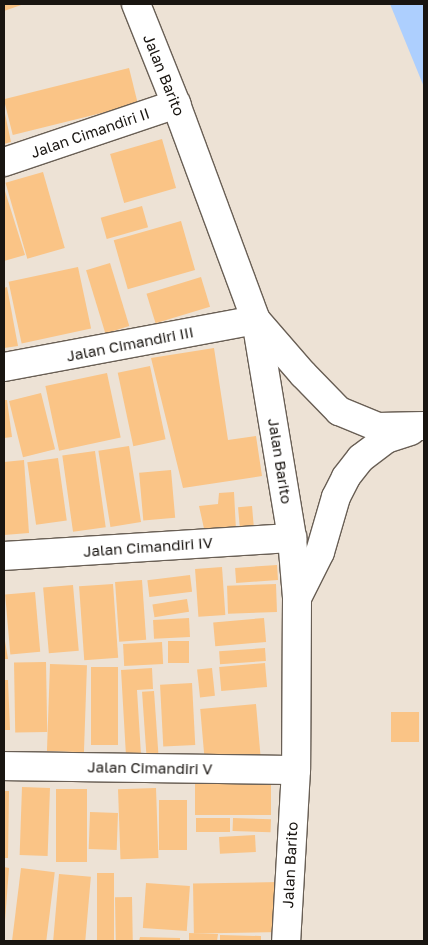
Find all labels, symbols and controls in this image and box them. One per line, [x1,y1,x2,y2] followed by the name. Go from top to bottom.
[139,32,189,118] street label: Jalan Barito
[28,104,152,162] street label: Jalan Cimandiri II
[65,323,195,365] street label: Jalan Cimandiri III
[264,417,296,505] street label: Jalan Barito
[83,533,213,561] street label: Jalan Cimandiri IV
[87,758,213,778] street label: Jalan Cimandiri V
[279,821,301,909] street label: Jalan Barito

